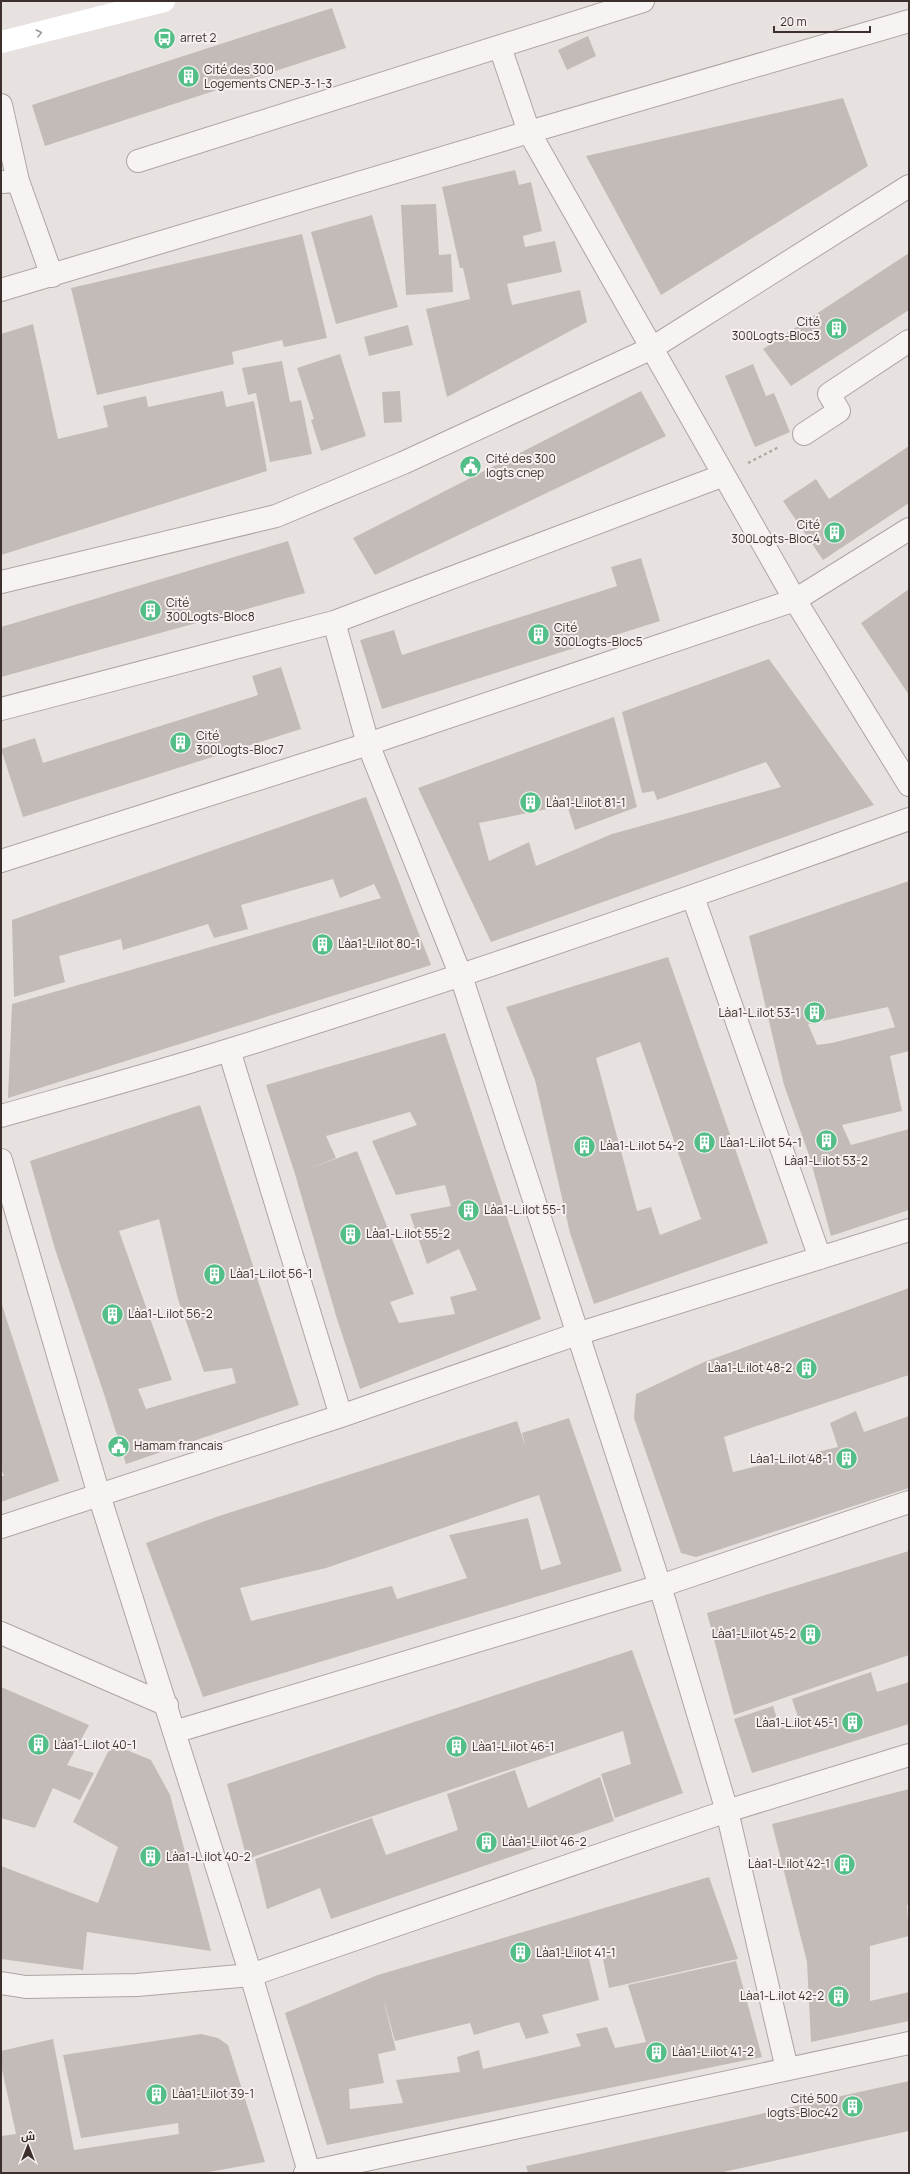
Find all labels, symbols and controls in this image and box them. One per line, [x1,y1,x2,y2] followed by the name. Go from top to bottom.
[774,8,870,34] scale bar
[780,13,807,30] text: 20 m
[152,25,178,51] bus stop icon: arret 2
[36,29,42,37] one-way arrow
[180,29,216,46] place label: arret 2
[204,61,332,92] place label: Cité des 300 Logements CNEP-3-1-3
[176,64,202,90] building icon: Cité des 300 Logements CNEP-3-1-3
[732,313,820,344] place label: Cité 300Logts-Bloc3
[823,316,849,342] building icon: Cité 300Logts-Bloc3
[486,450,556,481] place label: Cité des 300 logts cnep
[458,453,484,479] public building icon: Cité des 300 logts cnep
[731,516,820,547] place label: Cité 300Logts-Bloc4
[822,519,848,545] building icon: Cité 300Logts-Bloc4
[166,594,255,625] place label: Cité 300Logts-Bloc8
[138,597,164,623] building icon: Cité 300Logts-Bloc8
[554,619,643,650] place label: Cité 300Logts-Bloc5
[526,622,552,648] building icon: Cité 300Logts-Bloc5
[196,727,284,758] place label: Cité 300Logts-Bloc7
[167,730,193,756] building icon: Cité 300Logts-Bloc7
[517,790,543,816] building icon: Làa1-L.ilot 81-1
[546,794,626,811] place label: Làa1-L.ilot 81-1
[309,931,335,957] building icon: Làa1-L.ilot 80-1
[338,935,420,952] place label: Làa1-L.ilot 80-1
[802,1000,828,1026] building icon: Làa1-L.ilot 53-1
[718,1004,800,1021] place label: Làa1-L.ilot 53-1
[813,1127,839,1153] building icon: Làa1-L.ilot 53-2
[691,1130,717,1156] building icon: Làa1-L.ilot 54-1
[571,1133,597,1159] building icon: Làa1-L.ilot 54-2
[720,1134,802,1151] place label: Làa1-L.ilot 54-1
[600,1137,684,1154] place label: Làa1-L.ilot 54-2
[784,1152,868,1169] place label: Làa1-L.ilot 53-2
[455,1197,481,1223] building icon: Làa1-L.ilot 55-1
[484,1201,566,1218] place label: Làa1-L.ilot 55-1
[338,1221,364,1247] building icon: Làa1-L.ilot 55-2
[366,1225,450,1242] place label: Làa1-L.ilot 55-2
[201,1261,227,1287] building icon: Làa1-L.ilot 56-1
[230,1265,312,1282] place label: Làa1-L.ilot 56-1
[100,1301,126,1327] building icon: Làa1-L.ilot 56-2
[128,1305,213,1322] place label: Làa1-L.ilot 56-2
[794,1355,820,1381] building icon: Làa1-L.ilot 48-2
[708,1359,792,1376] place label: Làa1-L.ilot 48-2
[105,1433,131,1459] public building icon: Hamam francais
[134,1437,223,1454] place label: Hamam francais
[834,1446,860,1472] building icon: Làa1-L.ilot 48-1
[750,1450,832,1467] place label: Làa1-L.ilot 48-1
[798,1621,824,1647] building icon: Làa1-L.ilot 45-2
[712,1625,796,1642] place label: Làa1-L.ilot 45-2
[840,1710,866,1736] building icon: Làa1-L.ilot 45-1
[756,1714,838,1731] place label: Làa1-L.ilot 45-1
[26,1732,52,1758] building icon: Làa1-L.ilot 40-1
[443,1734,469,1760] building icon: Làa1-L.ilot 46-1
[54,1736,136,1753] place label: Làa1-L.ilot 40-1
[472,1738,555,1755] place label: Làa1-L.ilot 46-1
[474,1829,500,1855] building icon: Làa1-L.ilot 46-2
[502,1833,587,1850] place label: Làa1-L.ilot 46-2
[137,1844,163,1870] building icon: Làa1-L.ilot 40-2
[166,1848,251,1865] place label: Làa1-L.ilot 40-2
[832,1851,858,1877] building icon: Làa1-L.ilot 42-1
[748,1855,830,1872] place label: Làa1-L.ilot 42-1
[507,1940,533,1966] building icon: Làa1-L.ilot 41-1
[536,1944,616,1961] place label: Làa1-L.ilot 41-1
[826,1983,852,2009] building icon: Làa1-L.ilot 42-2
[740,1987,824,2004] place label: Làa1-L.ilot 42-2
[644,2039,670,2065] building icon: Làa1-L.ilot 41-2
[672,2043,754,2060] place label: Làa1-L.ilot 41-2
[144,2081,170,2107] building icon: Làa1-L.ilot 39-1
[172,2085,254,2102] place label: Làa1-L.ilot 39-1
[767,2090,838,2121] place label: Cité 500 logts-Bloc42
[840,2093,866,2119] building icon: Cité 500 logts-Bloc42
[8,2126,48,2166] north arrow
[21,2128,35,2143] text: ش

